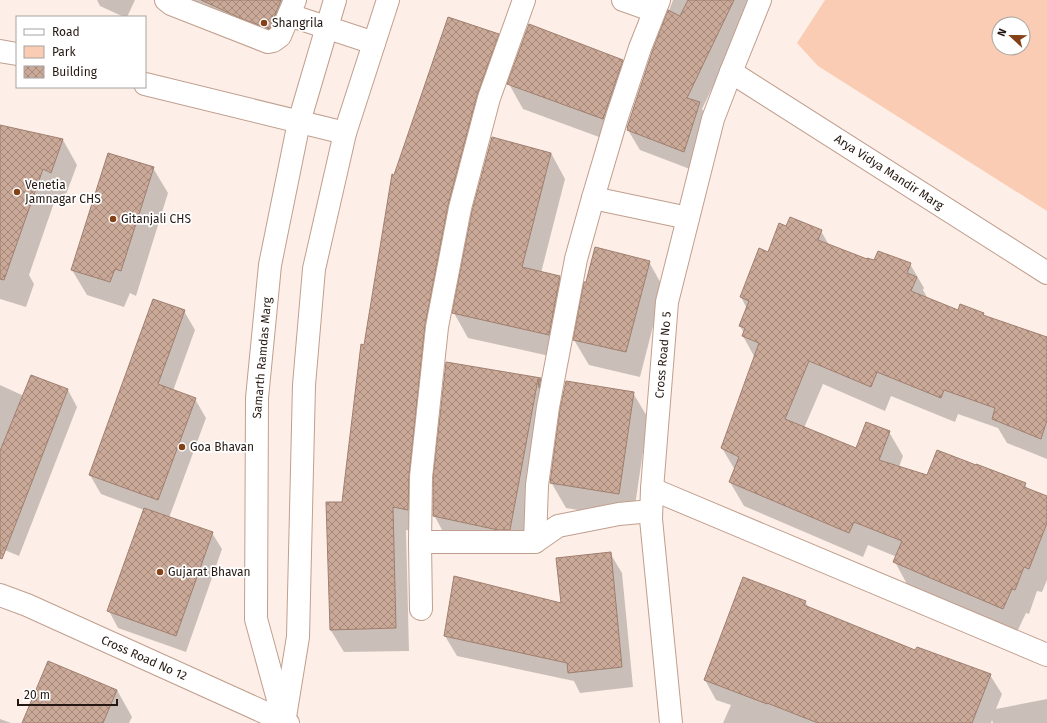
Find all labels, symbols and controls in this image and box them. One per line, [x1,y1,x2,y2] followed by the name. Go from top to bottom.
[16,16,146,88] legend
[272,16,323,30] place label: Shangrila
[991,16,1031,56] north arrow
[259,18,269,28] marker: Shangrila
[52,25,80,39] text: Road
[995,27,1010,38] text: N
[52,45,76,59] text: Park
[52,65,98,79] text: Building
[832,131,947,213] street label: Arya Vidya Mandir Marg
[25,178,101,206] place label: Venetia Jamnagar CHS
[12,187,22,197] marker: Venetia Jamnagar CHS
[121,212,191,226] place label: Gitanjali CHS
[108,214,118,224] marker: Gitanjali CHS
[250,296,274,419] street label: Samarth Ramdas Marg
[652,311,674,399] street label: Cross Road No 5
[190,440,254,454] place label: Goa Bhavan
[177,442,187,452] marker: Goa Bhavan
[168,565,251,579] place label: Gujarat Bhavan
[155,567,165,577] marker: Gujarat Bhavan
[99,633,189,683] street label: Cross Road No 12
[18,681,117,707] scale bar
[24,688,50,702] text: 20 m

